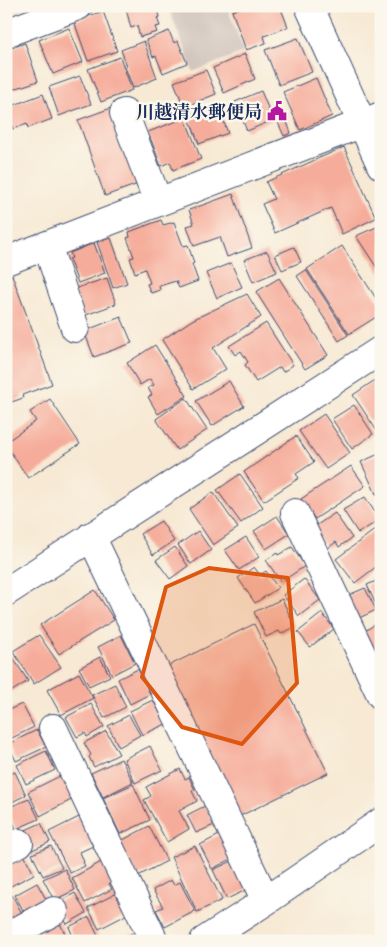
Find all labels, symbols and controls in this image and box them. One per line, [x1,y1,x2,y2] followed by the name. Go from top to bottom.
[136,98,262,125] place label: 川越清水郵便局
[266,100,288,122] public building icon: 川越清水郵便局

